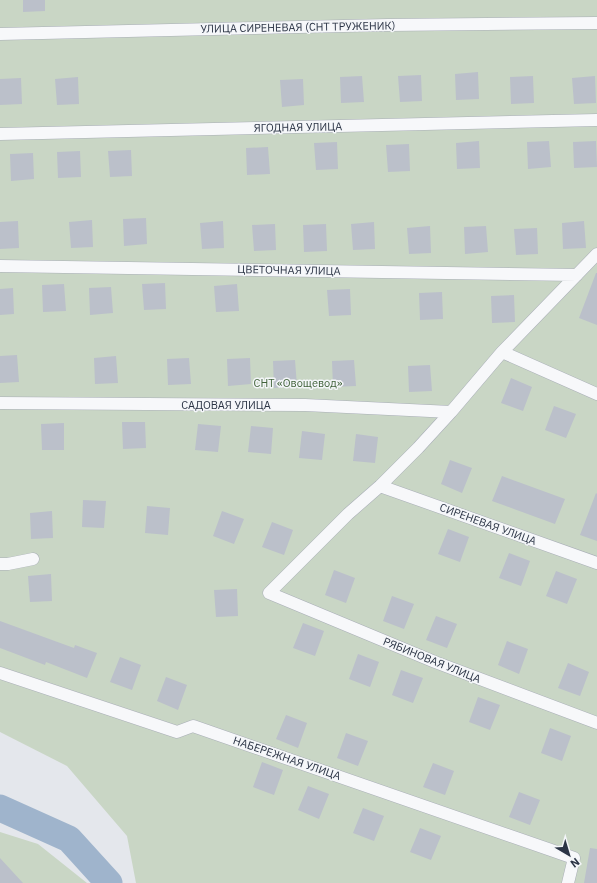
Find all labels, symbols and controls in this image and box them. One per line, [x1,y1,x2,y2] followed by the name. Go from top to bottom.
[200,18,396,36] street label: УЛИЦА СИРЕНЕВАЯ (СНТ ТРУЖЕНИК)
[254,119,342,135] street label: ЯГОДНАЯ УЛИЦА
[237,262,341,278] street label: ЦВЕТОЧНАЯ УЛИЦА
[254,376,343,390] park label: СНТ «Овощевод»
[181,398,271,412] street label: САДОВАЯ УЛИЦА
[438,500,538,548] street label: СИРЕНЕВАЯ УЛИЦА
[381,634,483,686] street label: РЯБИНОВАЯ УЛИЦА
[231,733,343,783] street label: НАБЕРЕЖНАЯ УЛИЦА
[549,835,589,875] north arrow
[568,855,583,871] text: N

